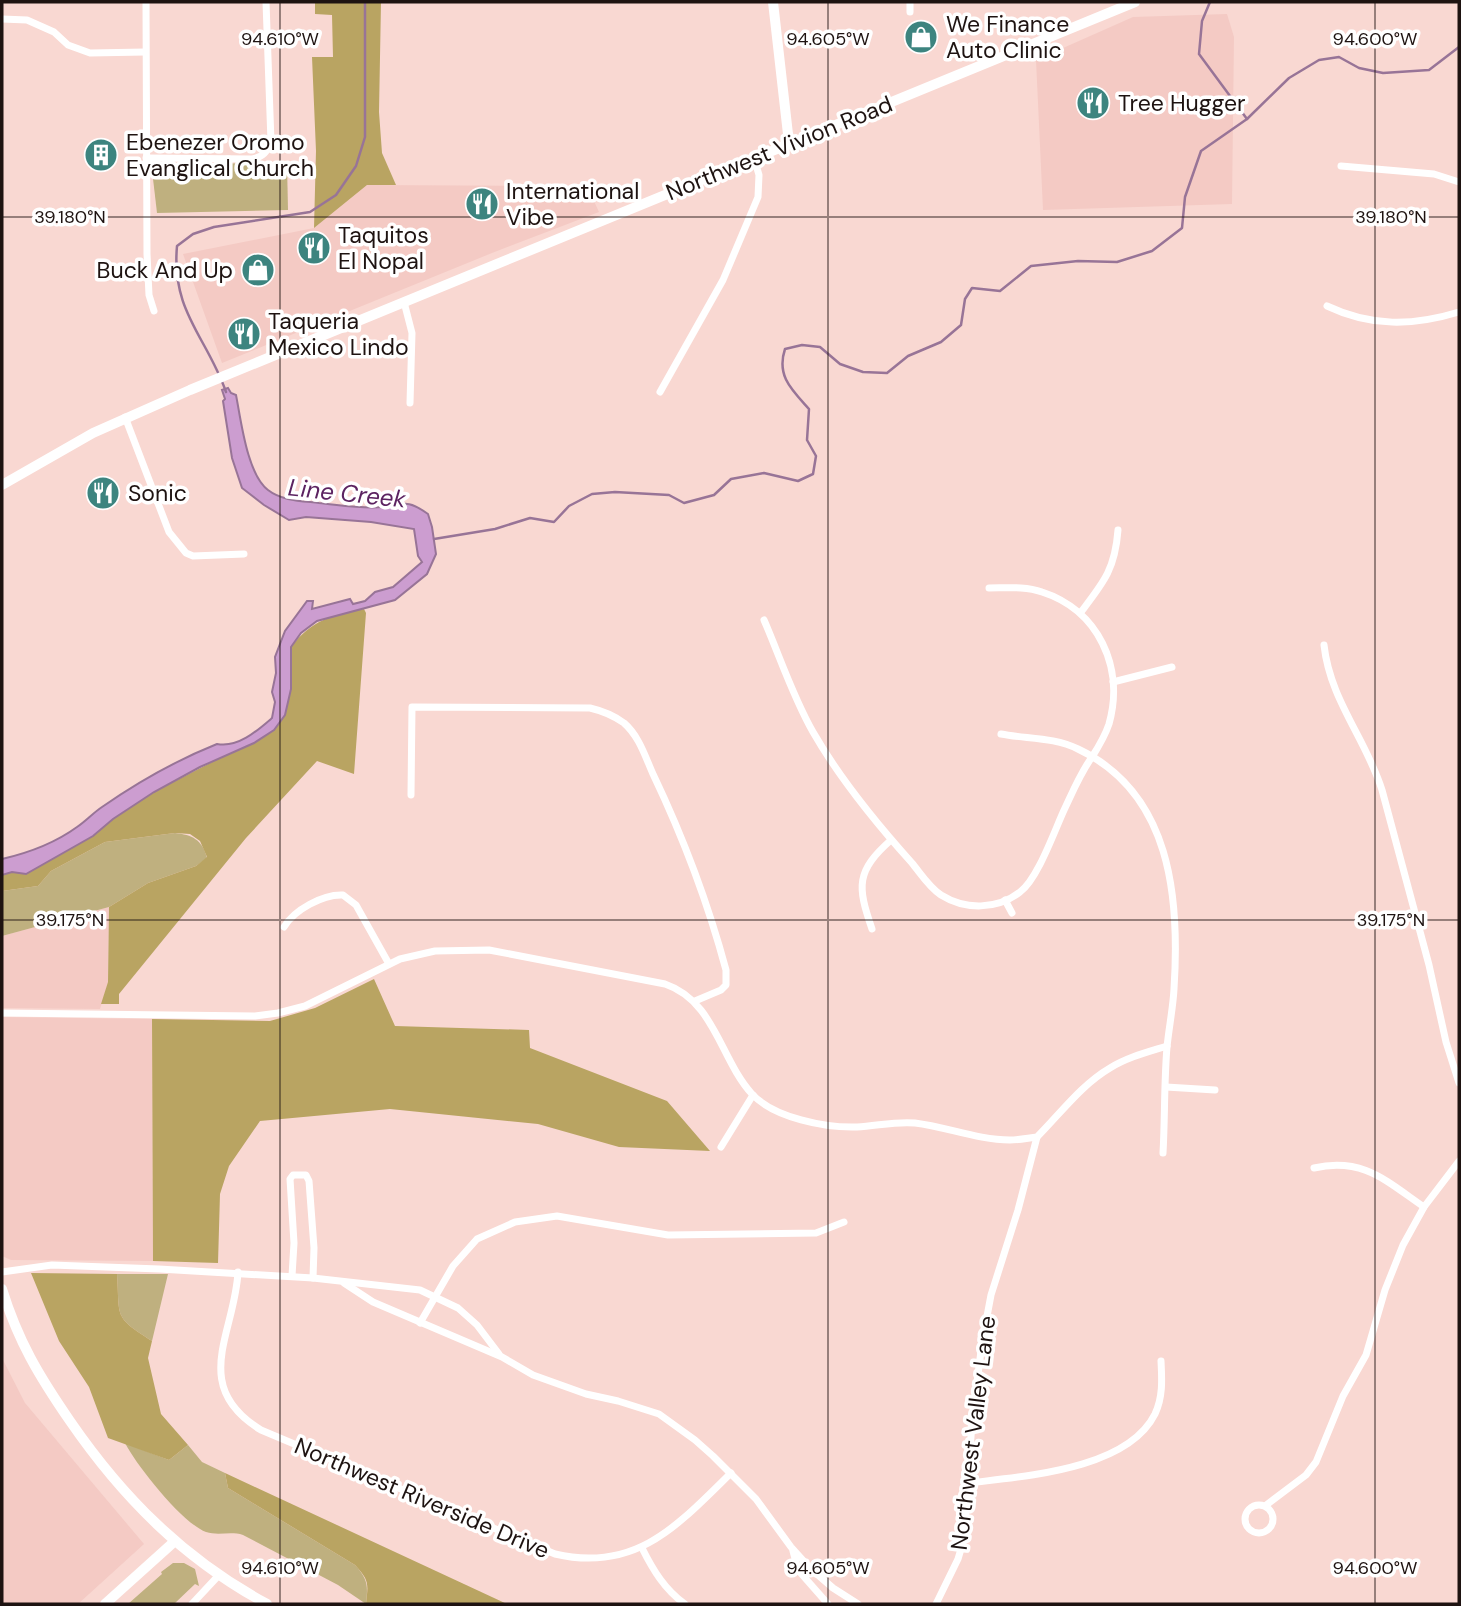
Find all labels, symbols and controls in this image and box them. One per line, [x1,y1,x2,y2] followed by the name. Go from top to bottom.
[946,9,1069,65] place label: We Finance Auto Clinic
[902,18,940,56] shop icon: We Finance Auto Clinic
[241,27,319,51] text: 94.610°W
[786,27,870,51] text: 94.605°W
[1333,27,1417,51] text: 94.600°W
[1074,84,1112,122] restaurant icon: Tree Hugger
[1118,88,1246,118] place label: Tree Hugger
[661,89,897,207] street label: Northwest Vivion Road
[126,127,314,183] place label: Ebenezer Oromo Evanglical Church
[82,136,120,174] building icon: Ebenezer Oromo Evanglical Church
[506,176,639,232] place label: International Vibe
[463,185,501,223] restaurant icon: International Vibe
[34,205,106,229] text: 39.180°N
[1355,205,1427,229] text: 39.180°N
[338,220,429,276] place label: Taquitos El Nopal
[295,229,333,267] restaurant icon: Taquitos El Nopal
[239,251,277,289] shop icon: Buck And Up
[97,255,233,285] place label: Buck And Up
[268,306,409,362] place label: Taqueria Mexico Lindo
[225,315,263,353] restaurant icon: Taqueria Mexico Lindo
[287,471,408,515] water label: Line Creek
[84,474,122,512] restaurant icon: Sonic
[128,478,187,508] place label: Sonic
[36,908,104,932] text: 39.175°N
[1357,908,1425,932] text: 39.175°N
[944,1314,1002,1552] street label: Northwest Valley Lane
[290,1431,554,1565] street label: Northwest Riverside Drive
[241,1556,319,1580] text: 94.610°W
[786,1556,870,1580] text: 94.605°W
[1333,1556,1417,1580] text: 94.600°W

